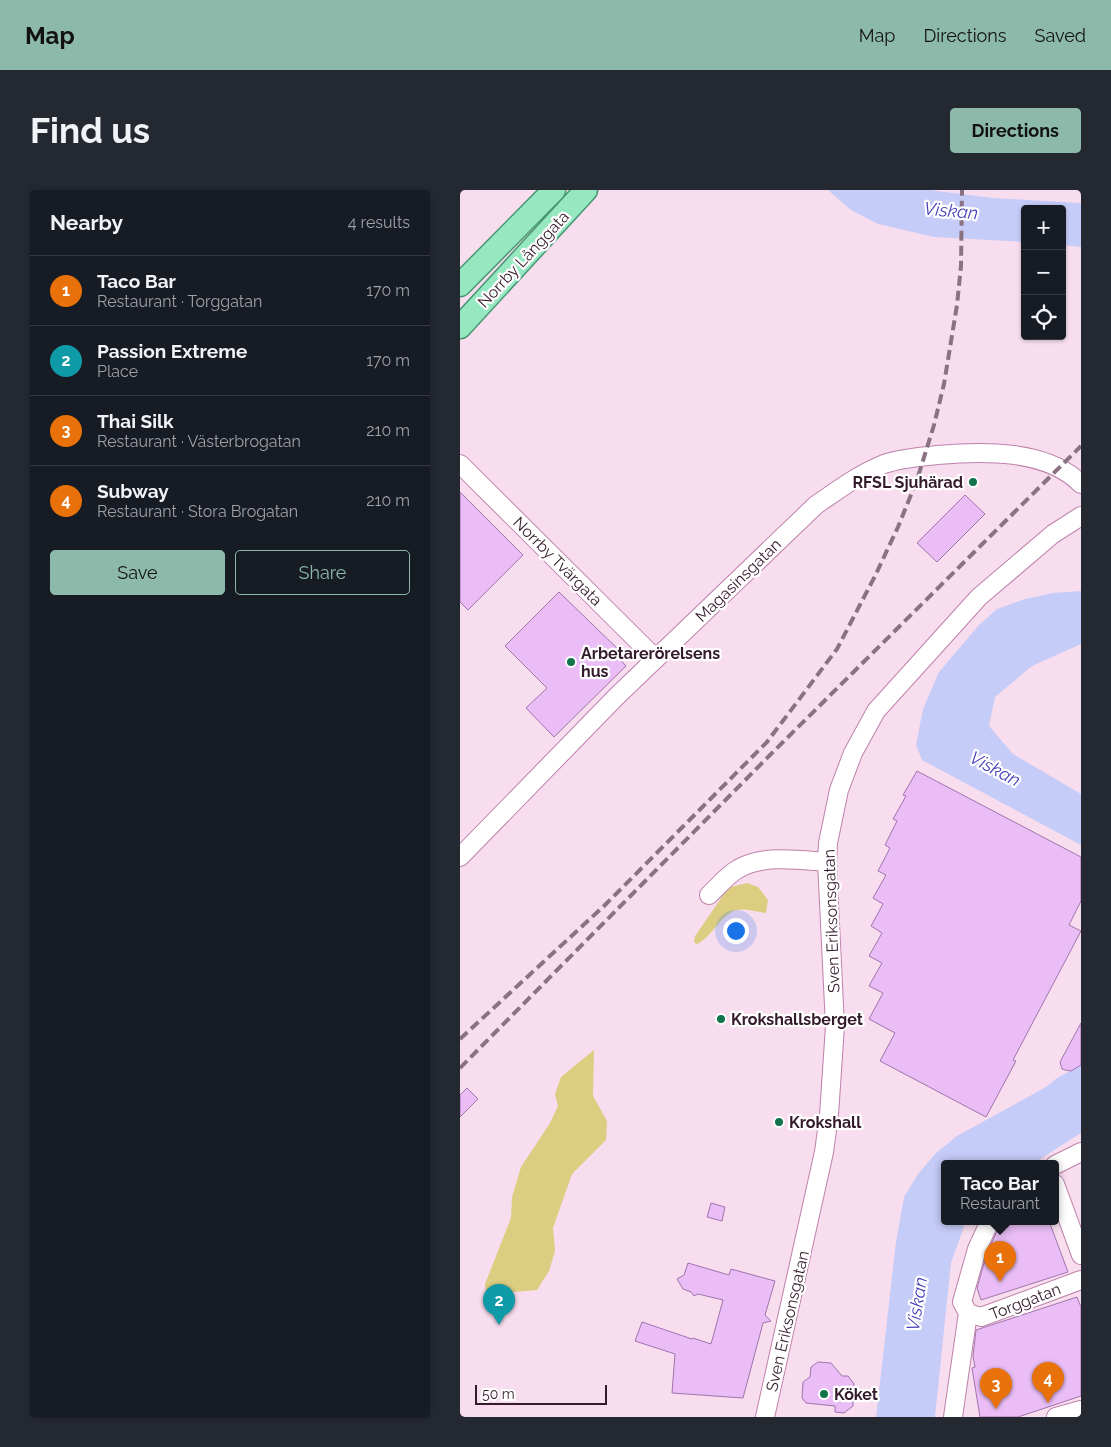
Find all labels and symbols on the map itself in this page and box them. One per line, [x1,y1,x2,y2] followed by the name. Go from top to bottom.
[923,198,979,223] water label: Viskan
[474,207,573,311] street label: Norrby Långgata
[852,473,963,492] place label: RFSL Sjuhärad
[967,476,979,488] marker: RFSL Sjuhärad
[509,513,606,610] street label: Norrby Tvärgata
[692,535,785,626] street label: Magasinsgatan
[581,644,720,681] place label: Arbetarerörelsens hus
[565,656,577,668] marker: Arbetarerörelsens hus
[966,747,1024,791] water label: Viskan
[819,849,844,993] street label: Sven Eriksonsgatan
[723,918,749,944] your location
[731,1010,863,1029] place label: Krokshallsberget
[715,1013,727,1025] marker: Krokshallsberget
[789,1113,862,1132] place label: Krokshall
[773,1116,785,1128] marker: Krokshall
[984,1241,1016,1282] pin: 1
[762,1249,813,1393] street label: Sven Eriksonsgatan
[902,1275,931,1332] water label: Viskan
[987,1279,1063,1324] street label: Torggatan
[483,1284,515,1325] pin: 2
[1032,1362,1064,1403] pin: 4
[980,1368,1012,1409] pin: 3
[475,1382,608,1405] scale bar
[834,1385,878,1404] place label: Köket
[818,1388,830,1400] marker: Köket

